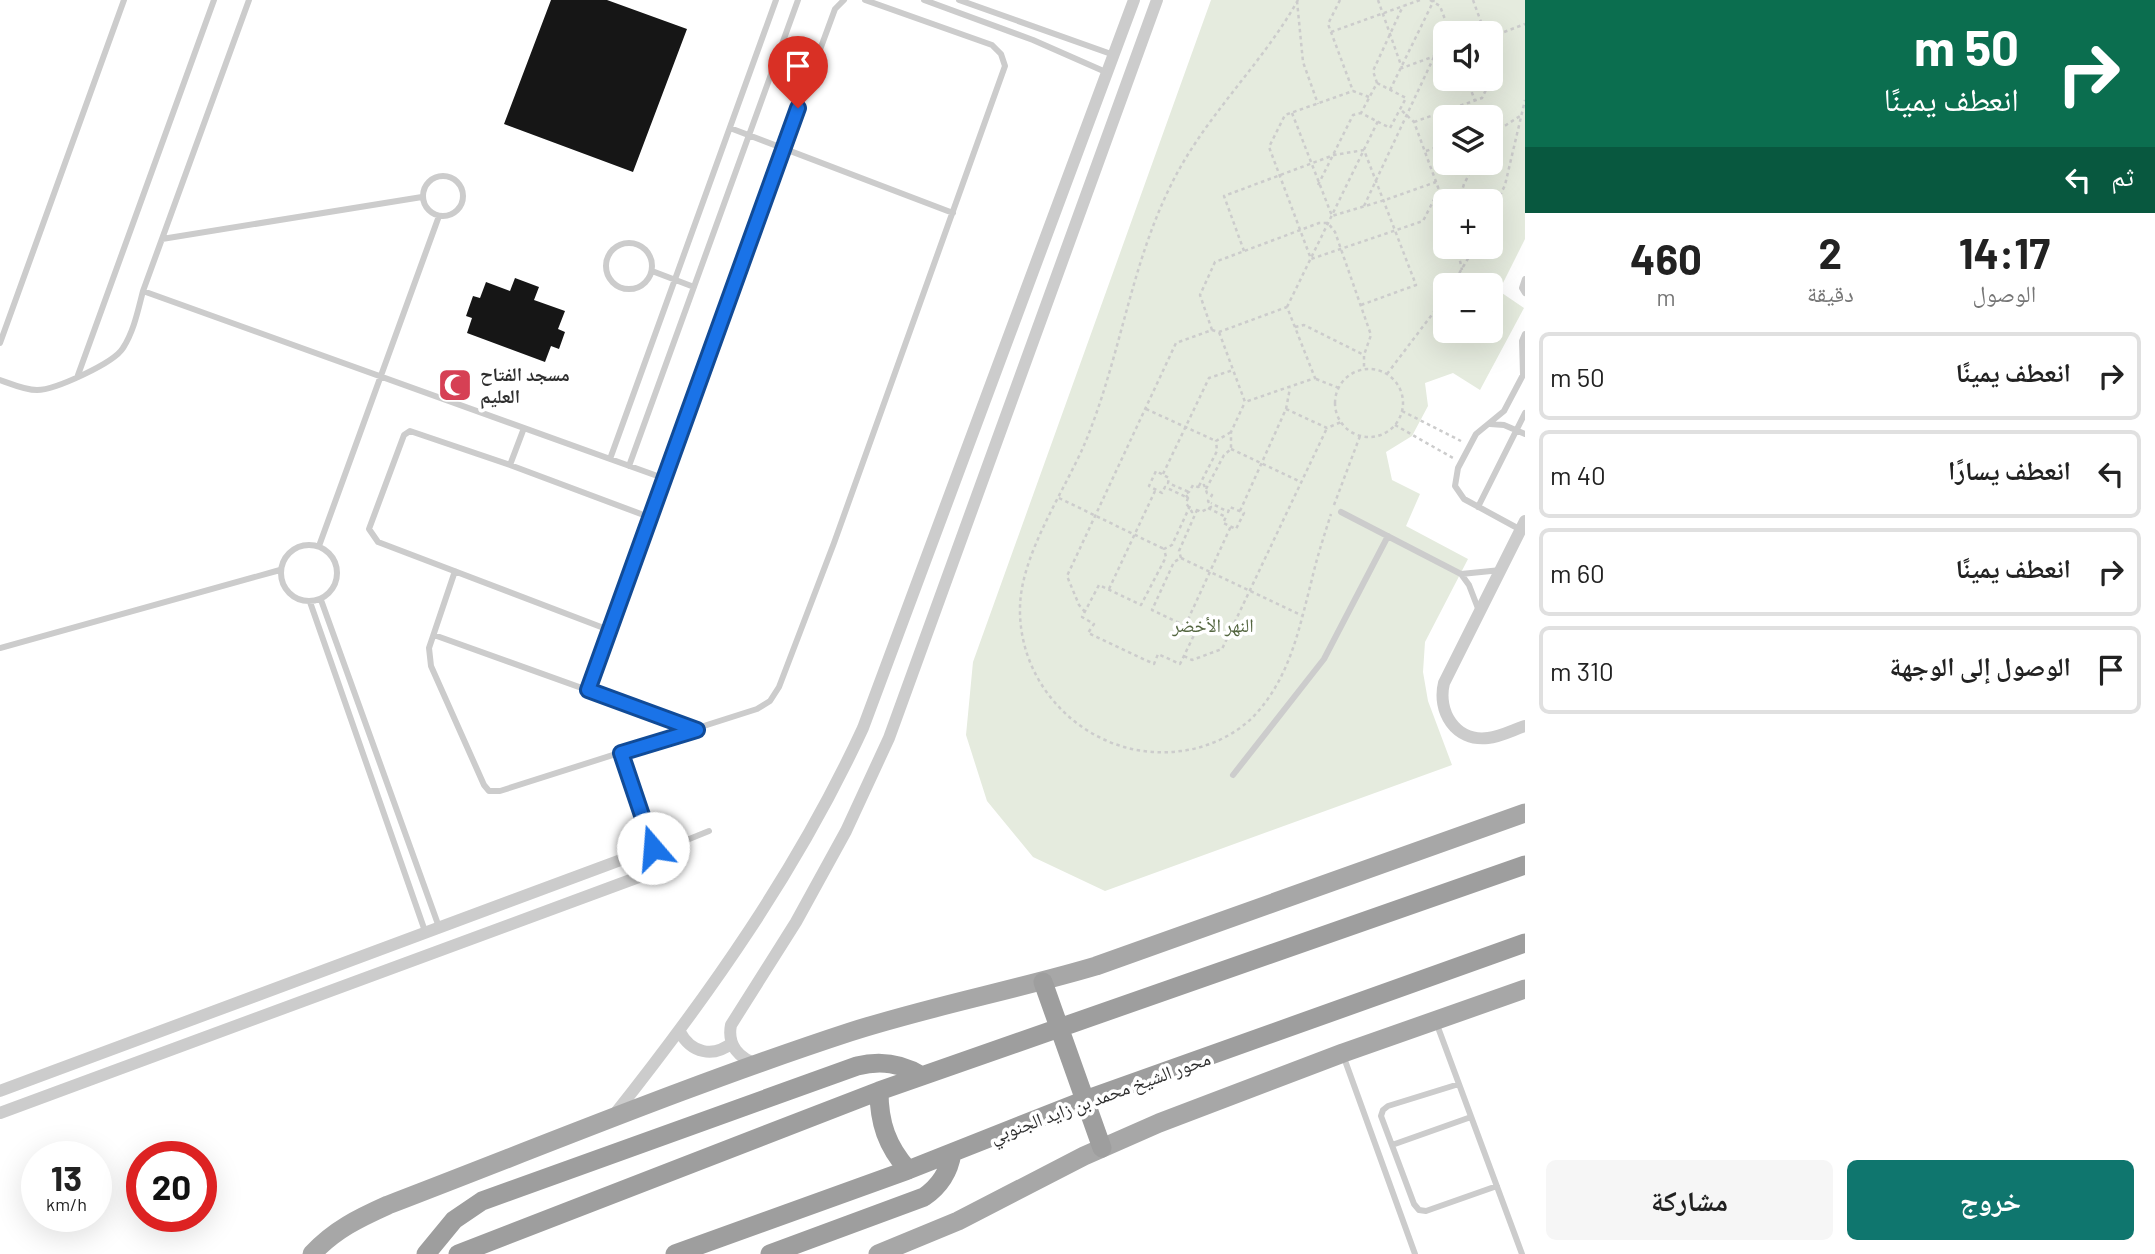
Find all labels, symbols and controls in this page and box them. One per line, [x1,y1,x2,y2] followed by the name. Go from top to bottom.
[1914,17,2019,76] text: 50 m
[1433,21,1503,343] map controls
[1433,21,1503,91] button: sound
[2043,28,2134,119] icon: right
[768,36,828,108] pin
[779,47,817,85] icon: arrive
[1884,79,2019,117] text: انعطف يمينًا
[1433,105,1503,175] button: layers
[2111,160,2134,191] text: ثم
[2059,161,2097,199] icon: left
[1433,189,1503,259] button: +
[1819,227,1842,277] text: 2
[1959,227,2050,277] text: 14:17
[1630,233,1702,283] text: 460
[1433,273,1503,343] button: −
[1807,279,1854,307] text: دقيقة
[1973,279,2036,307] text: الوصول
[1656,283,1676,311] text: m
[1956,356,2071,387] text: انعطف يمينًا
[2092,357,2130,395] icon: right
[1550,361,1605,392] text: 50 m
[480,362,570,409] place label: مسجد الفتاح العليم
[436,366,474,404] mosque icon: مسجد الفتاح العليم
[1948,454,2071,485] text: انعطف يسارًا
[2092,455,2130,493] icon: left
[1550,459,1606,490] text: 40 m
[1956,552,2071,583] text: انعطف يمينًا
[2092,553,2130,591] icon: right
[1550,557,1605,588] text: 60 m
[1171,613,1254,637] park label: النهر الأخضر
[1890,650,2071,681] text: الوصول إلى الوجهة
[2092,651,2130,689] icon: arrive
[1550,655,1614,686] text: 310 m
[616,811,690,885] position arrow
[986,1046,1215,1152] street label: محور الشيخ محمد بن زايد الجنوبي
[126,1141,217,1232] speed limit sign: 20
[51,1156,82,1198] text: 13
[1546,1160,1833,1240] button: مشاركة
[1847,1160,2134,1240] button: خروج
[46,1193,87,1215] text: km/h

